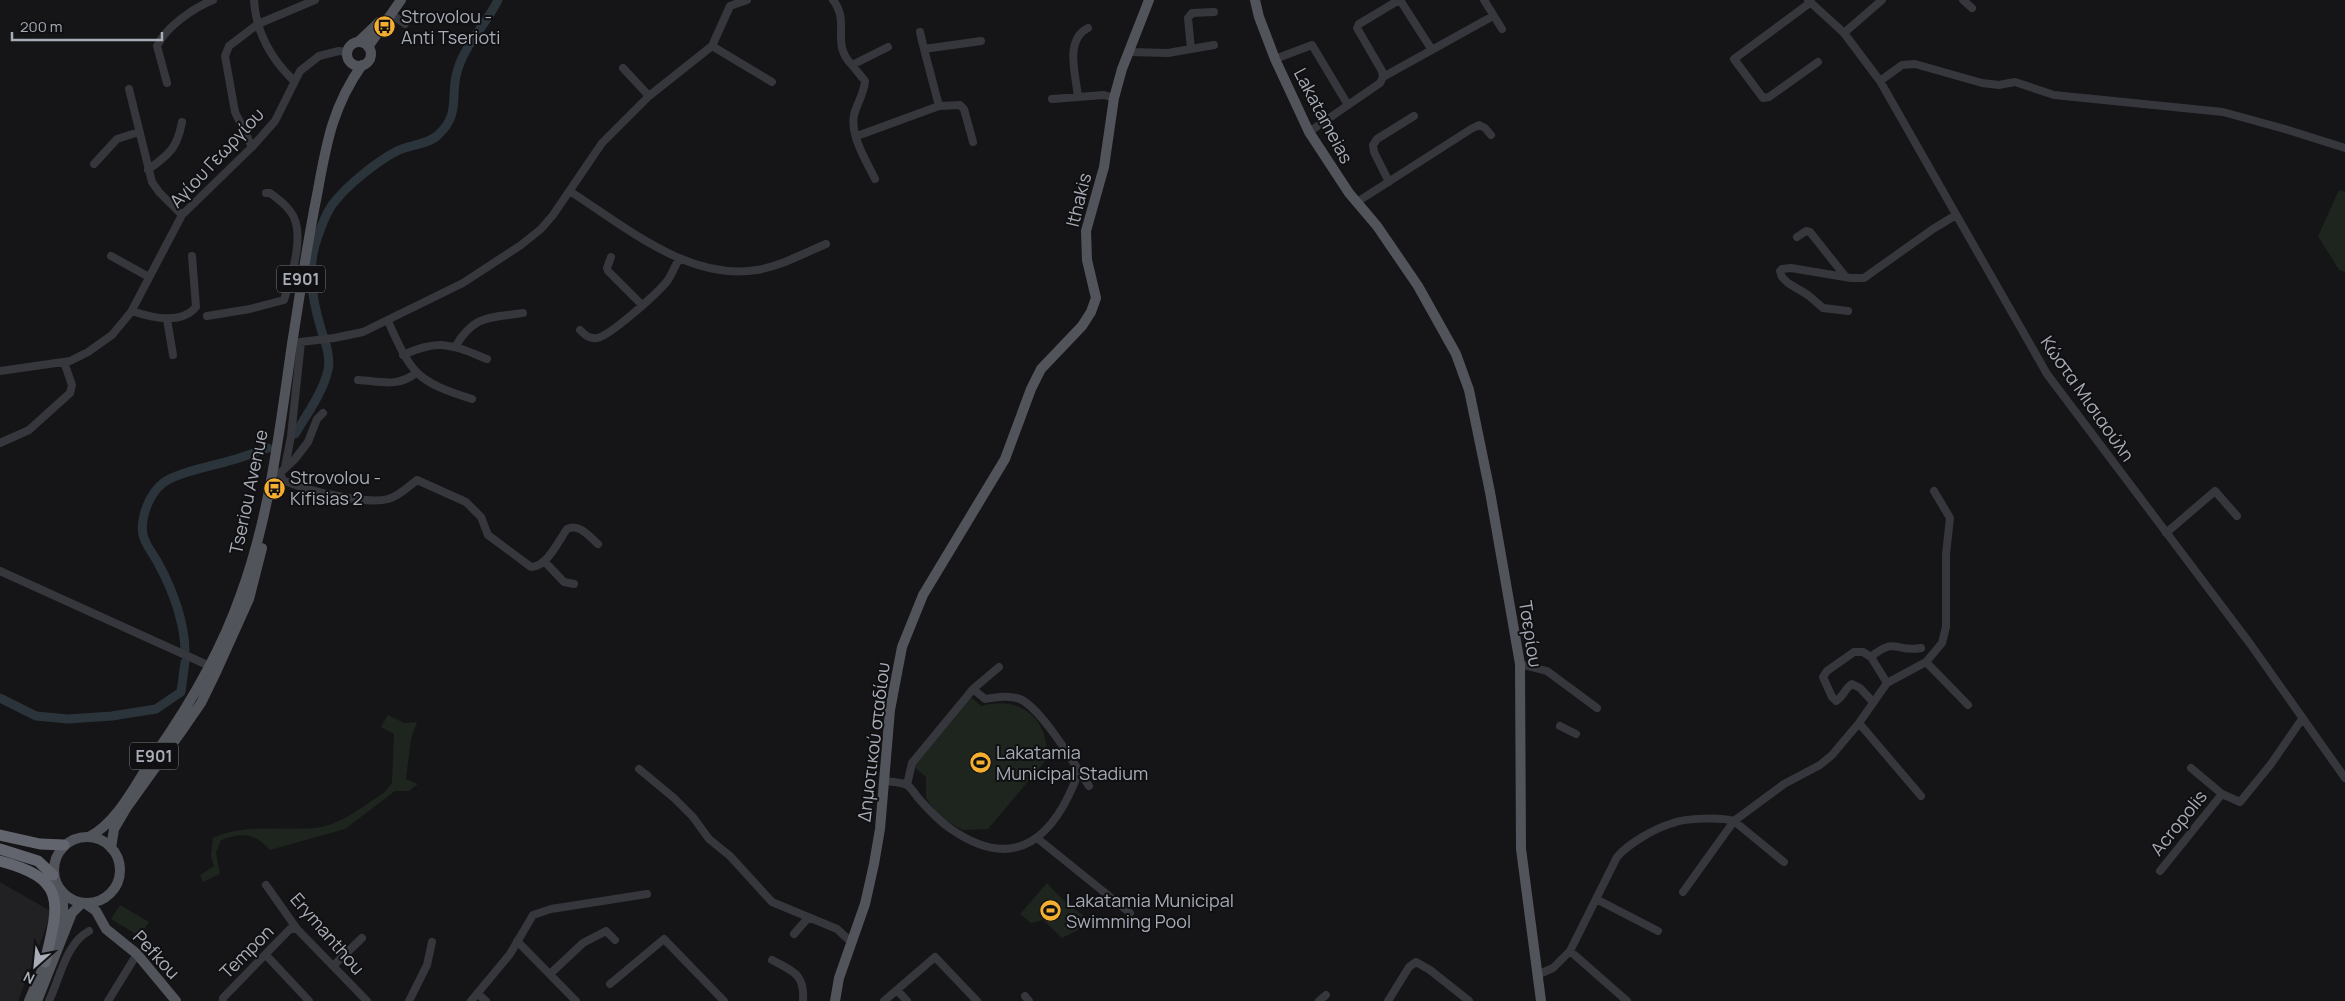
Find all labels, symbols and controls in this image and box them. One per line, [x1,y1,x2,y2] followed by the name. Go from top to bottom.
[401,4,501,49] place label: Strovolou - Anti Tserioti
[12,10,162,42] scale bar
[373,15,397,39] bus stop icon: Strovolou - Anti Tserioti
[20,16,63,37] text: 200 m
[1289,64,1359,167] street label: Lakatameias
[164,102,269,212] street label: Αγίου Γεωργίου
[1060,170,1096,229] street label: Ithakis
[277,266,325,292] road number: E901
[2036,331,2140,466] street label: Κώστα Μισιαούλη
[223,427,273,556] street label: Tseriou Avenue
[290,465,381,510] place label: Strovolou - Kifisias 2
[262,476,286,500] bus stop icon: Strovolou - Kifisias 2
[1514,599,1548,669] street label: Τσερίου
[851,661,895,823] street label: Δημοτικού σταδίου
[996,740,1148,785] place label: Lakatamia Municipal Stadium
[130,742,178,769] road number: E901
[968,751,992,775] sports icon: Lakatamia Municipal Stadium
[2145,785,2212,860] street label: Acropolis
[285,887,370,979] street label: Erymanthou
[1066,888,1234,933] place label: Lakatamia Municipal Swimming Pool
[1038,899,1062,923] sports icon: Lakatamia Municipal Swimming Pool
[214,919,278,983] street label: Tempon
[128,925,185,984] street label: Pefkou
[10,941,60,991] north arrow
[20,967,38,989] text: N

